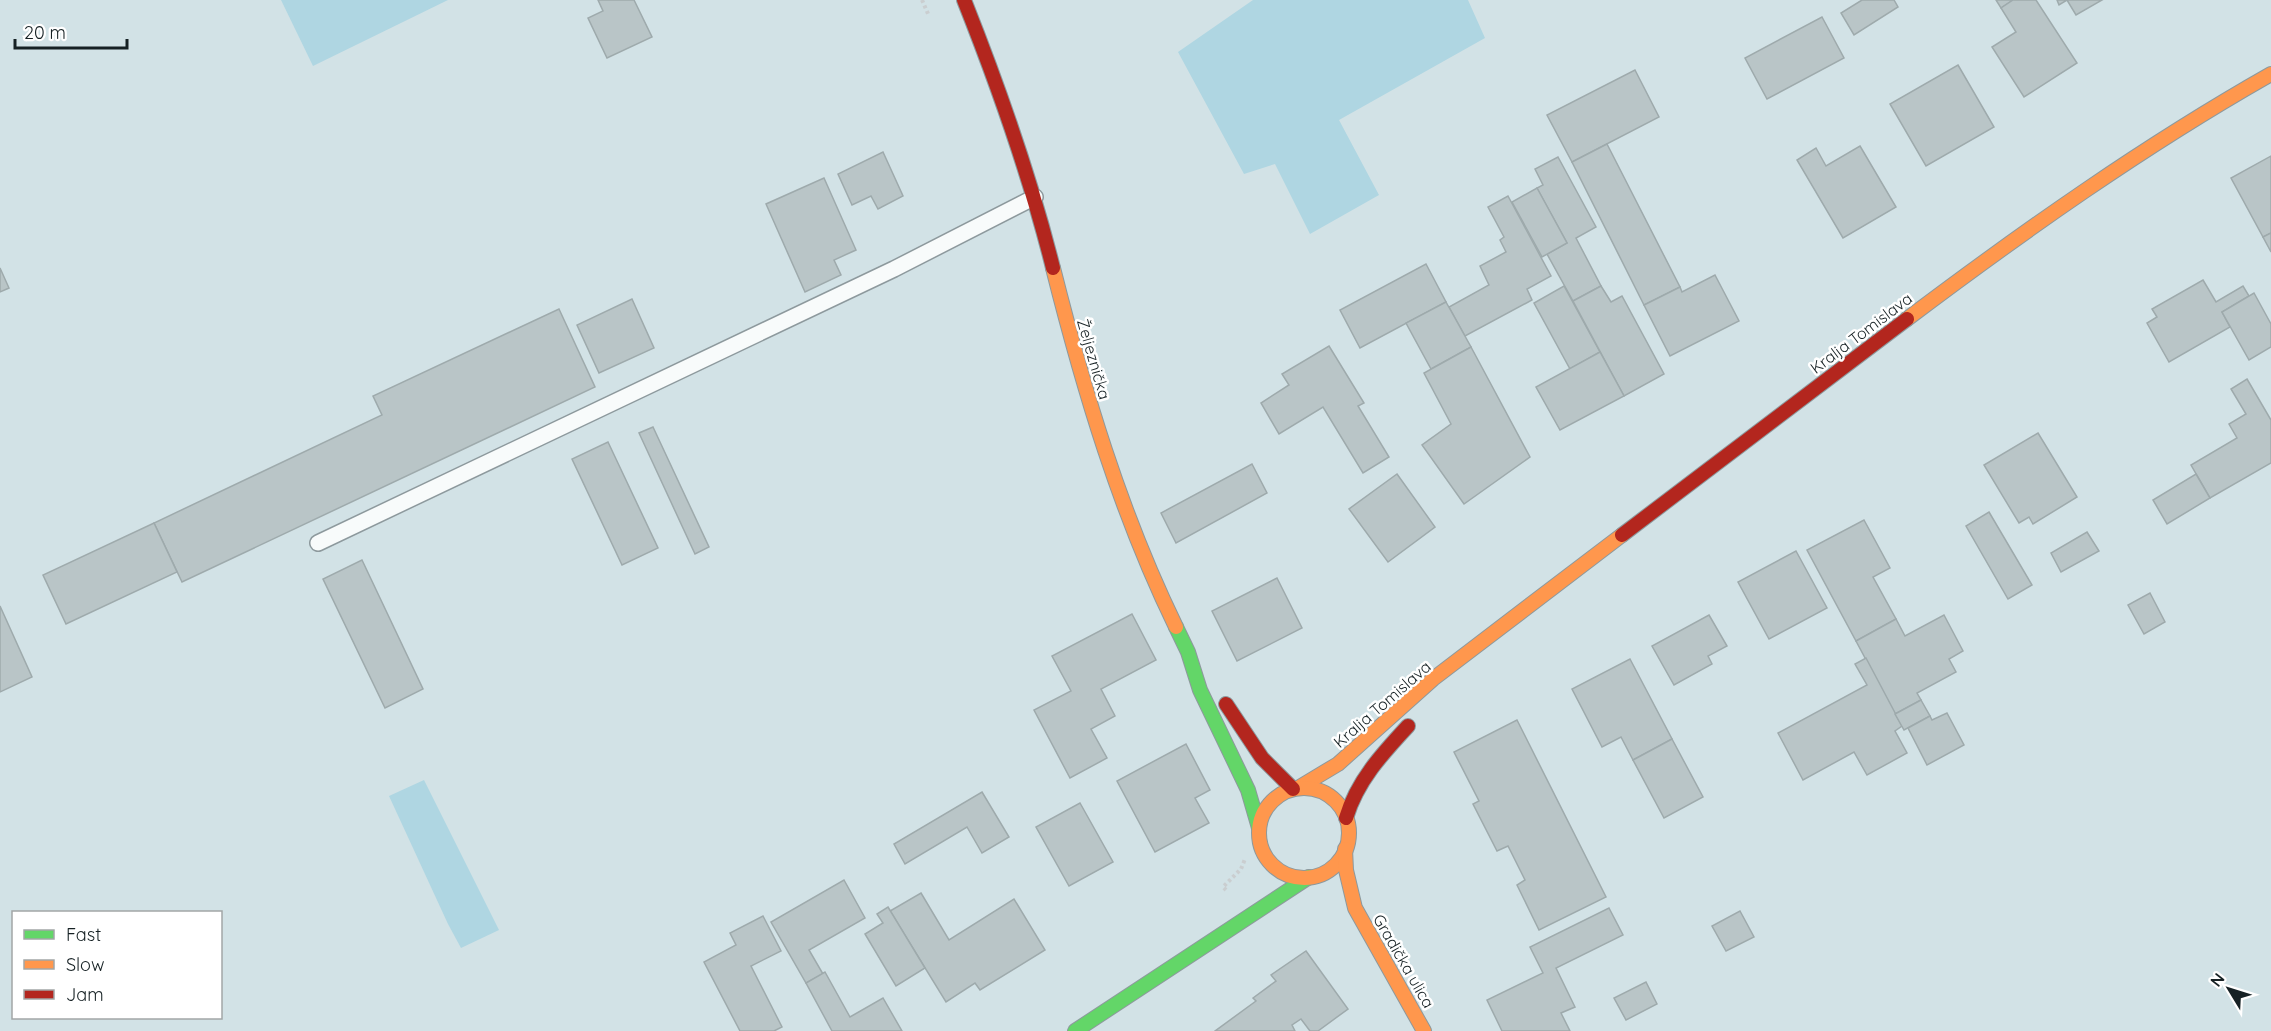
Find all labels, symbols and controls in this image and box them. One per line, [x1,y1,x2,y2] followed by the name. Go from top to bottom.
[15,12,128,50] scale bar
[24,21,66,44] text: 20 m
[1806,288,1916,378] street label: Kralja Tomislava
[1073,316,1115,402] street label: Željeznička
[1329,656,1435,752] street label: Kralja Tomislava
[12,911,222,1019] legend
[1369,911,1439,1011] street label: Gradička ulica
[66,923,101,946] text: Fast
[66,953,104,976] text: Slow
[2199,959,2259,1019] north arrow
[2206,969,2229,991] text: N
[66,983,104,1006] text: Jam

